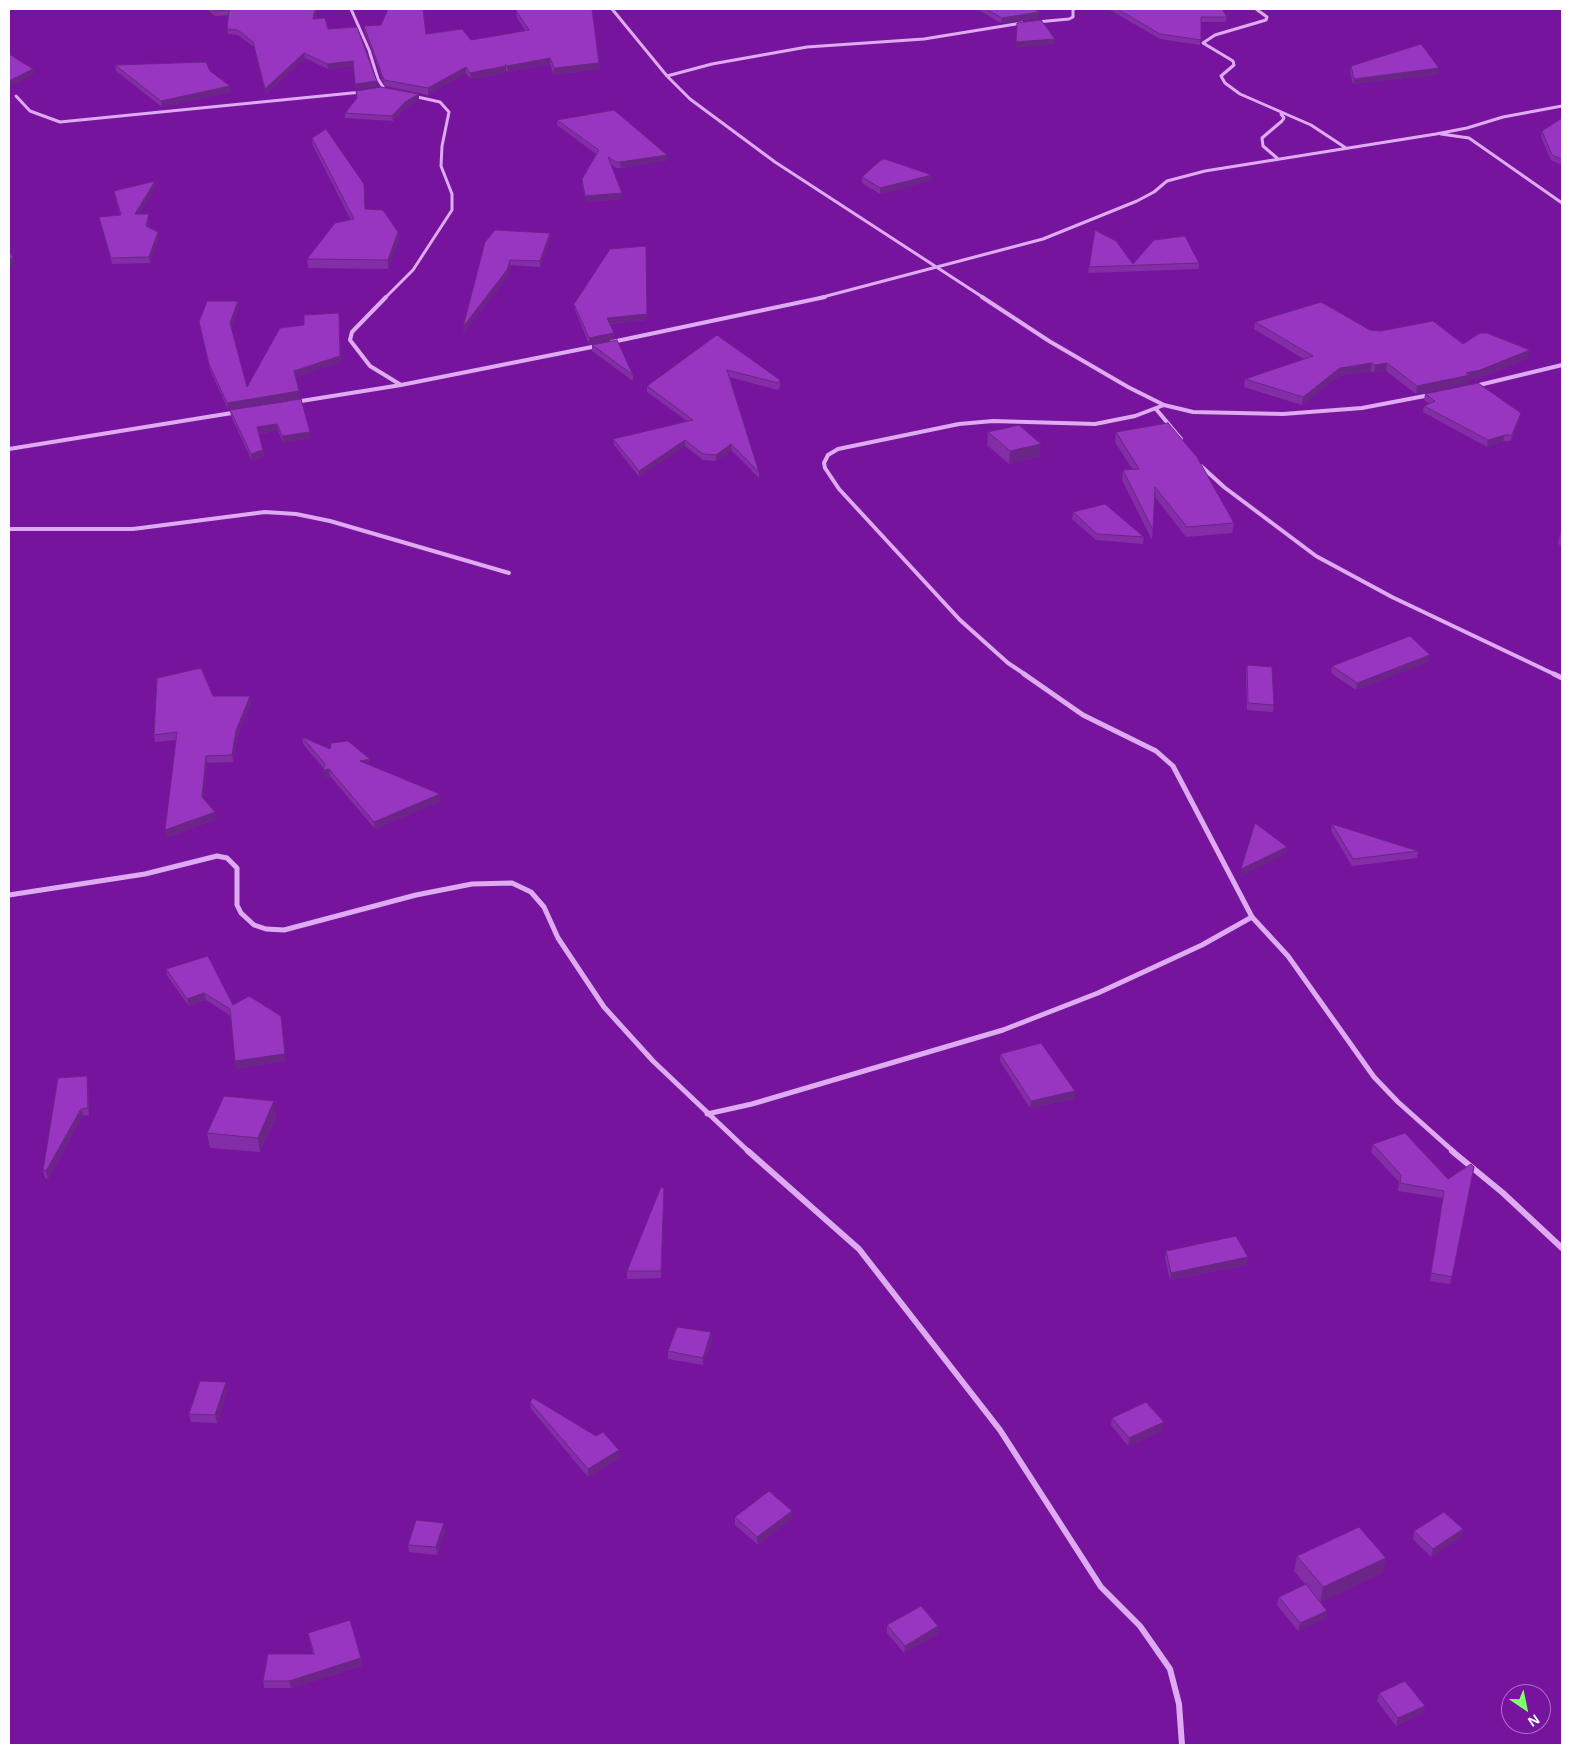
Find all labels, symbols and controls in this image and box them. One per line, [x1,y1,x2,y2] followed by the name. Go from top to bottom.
[1501,1684,1551,1734] north arrow
[1525,1711,1542,1730] text: N

